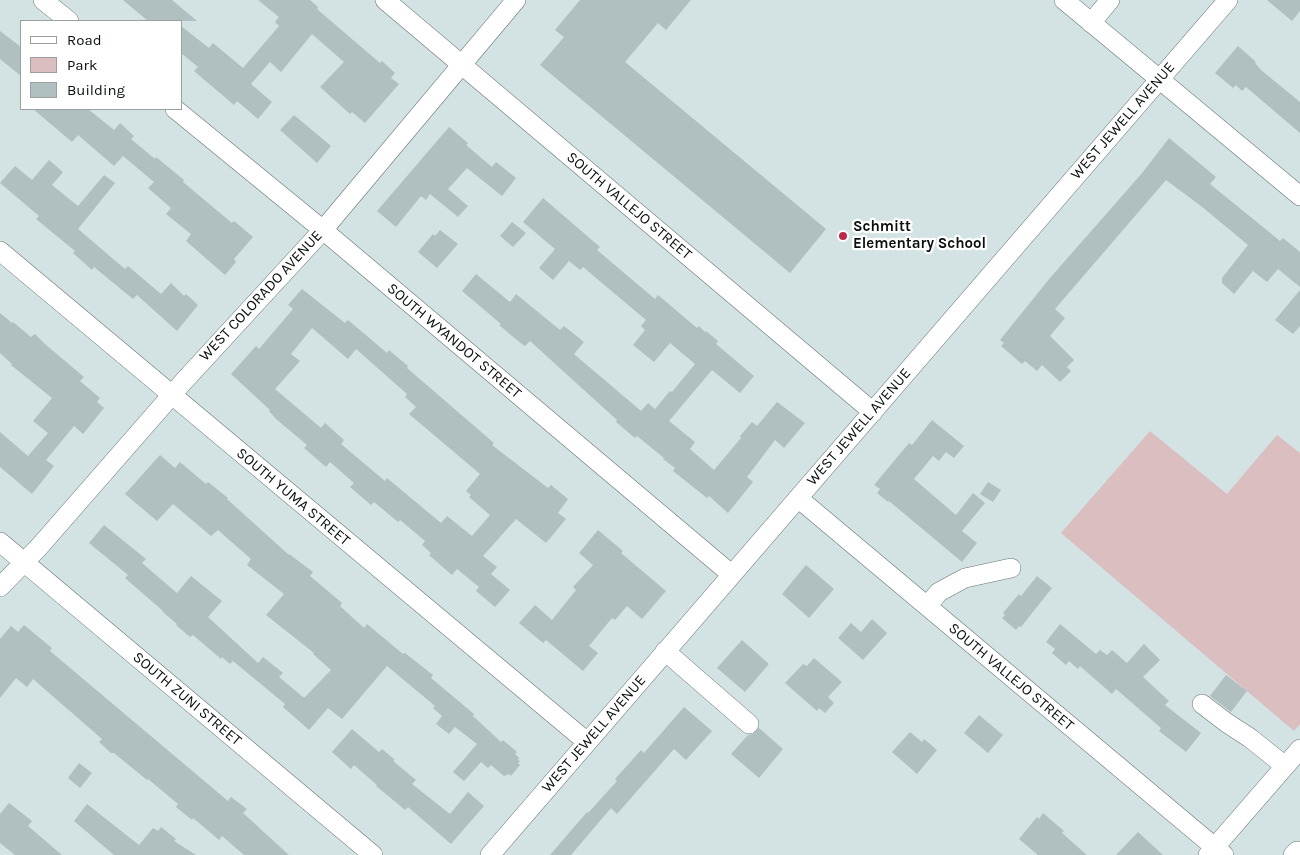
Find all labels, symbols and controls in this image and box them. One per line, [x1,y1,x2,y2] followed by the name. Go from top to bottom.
[20,20,182,110] legend
[67,31,102,49] text: Road
[67,56,97,74] text: Park
[1067,59,1179,183] street label: WEST JEWELL AVENUE
[67,81,125,99] text: Building
[563,148,695,264] street label: SOUTH VALLEJO STREET
[853,218,986,253] place label: Schmitt Elementary School
[196,227,326,365] street label: WEST COLORADO AVENUE
[837,230,849,242] marker: Schmitt Elementary School
[383,279,525,403] street label: SOUTH WYANDOT STREET
[803,365,915,489] street label: WEST JEWELL AVENUE
[233,444,353,550] street label: SOUTH YUMA STREET
[945,619,1077,735] street label: SOUTH VALLEJO STREET
[129,648,245,750] street label: SOUTH ZUNI STREET
[538,672,650,796] street label: WEST JEWELL AVENUE

